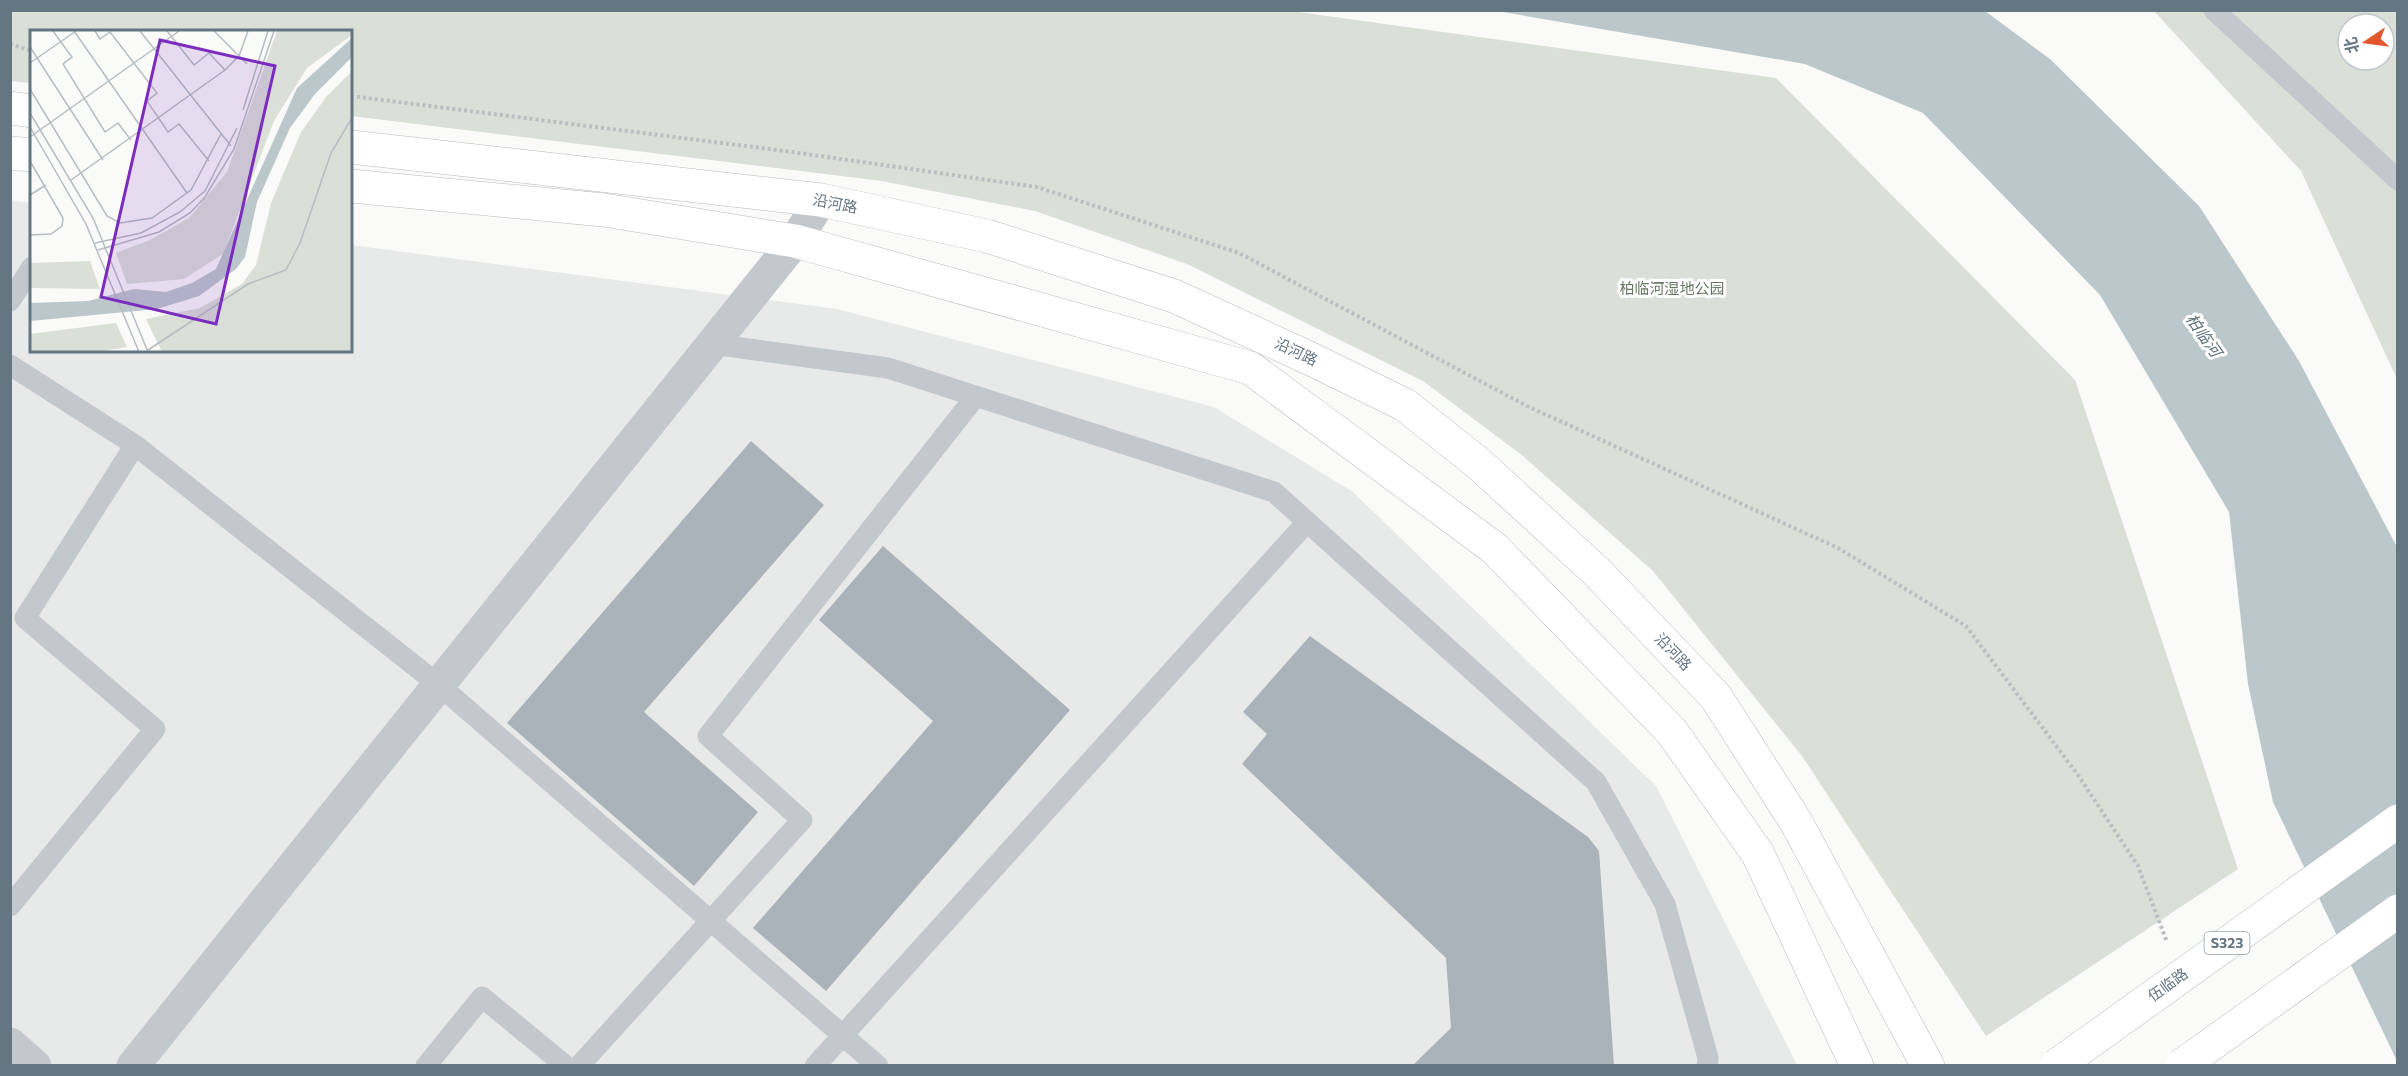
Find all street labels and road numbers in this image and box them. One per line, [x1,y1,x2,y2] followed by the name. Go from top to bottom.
[811,190,859,216] street label: 沿河路
[1272,333,1321,369] street label: 沿河路
[1652,629,1696,674] street label: 沿河路
[2204,932,2250,954] road number: S323
[2144,964,2191,1005] street label: 伍临路

